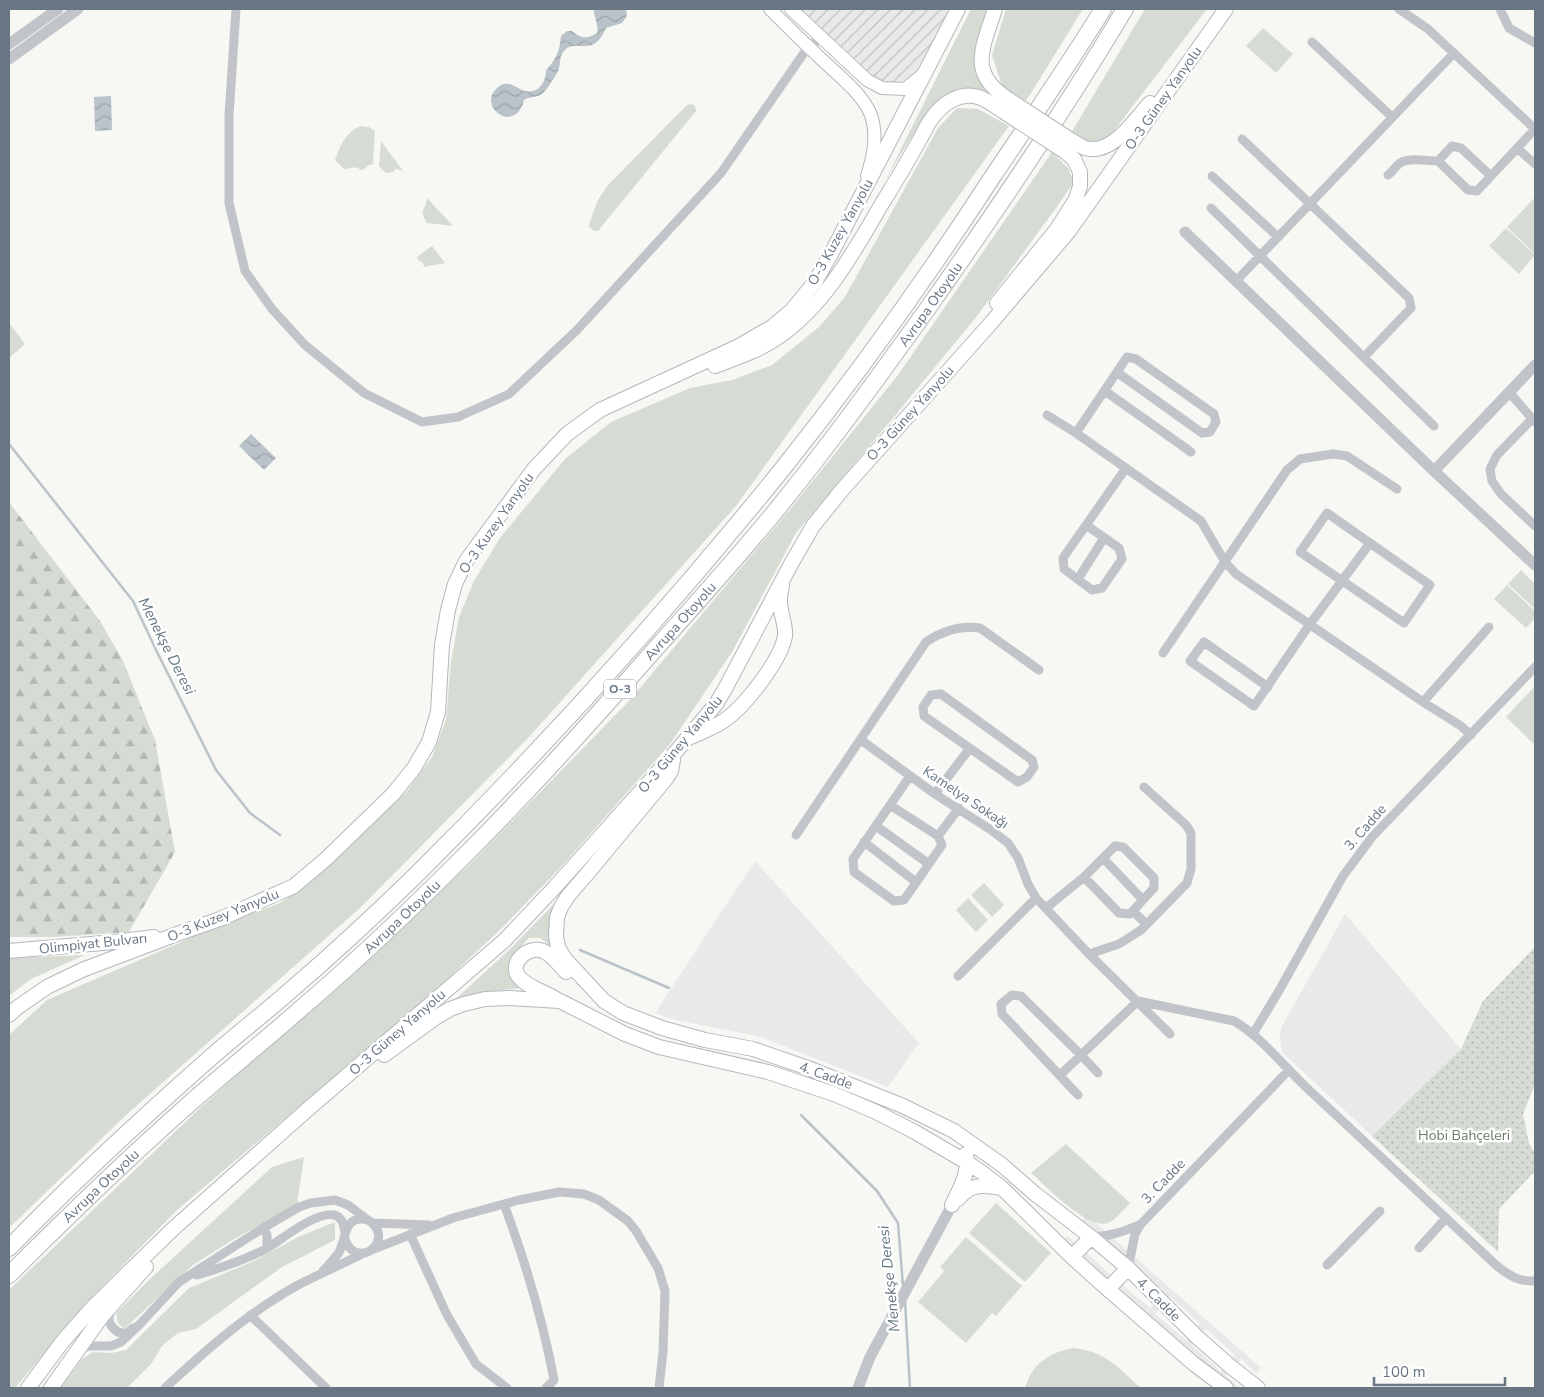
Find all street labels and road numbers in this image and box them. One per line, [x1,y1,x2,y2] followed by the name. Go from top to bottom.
[1121,43,1206,154] street label: O-3 Güney Yanyolu
[803,176,878,289] street label: O-3 Kuzey Yanyolu
[894,259,967,350] street label: Avrupa Otoyolu
[862,362,958,465] street label: O-3 Güney Yanyolu
[454,469,538,578] street label: O-3 Kuzey Yanyolu
[640,578,721,665] street label: Avrupa Otoyolu
[604,680,636,699] road number: O-3
[634,691,727,797] street label: O-3 Güney Yanyolu
[919,762,1012,833] street label: Kamelya Sokağı
[1340,800,1391,855] street label: 3. Cadde
[360,876,445,958] street label: Avrupa Otoyolu
[164,884,282,947] street label: O-3 Kuzey Yanyolu
[38,928,148,959] street label: Olimpiyat Bulvarı
[345,985,450,1080] street label: O-3 Güney Yanyolu
[796,1057,855,1094] street label: 4. Cadde
[58,1145,144,1227] street label: Avrupa Otoyolu
[1137,1155,1189,1208] street label: 3. Cadde
[1132,1273,1185,1326] street label: 4. Cadde

